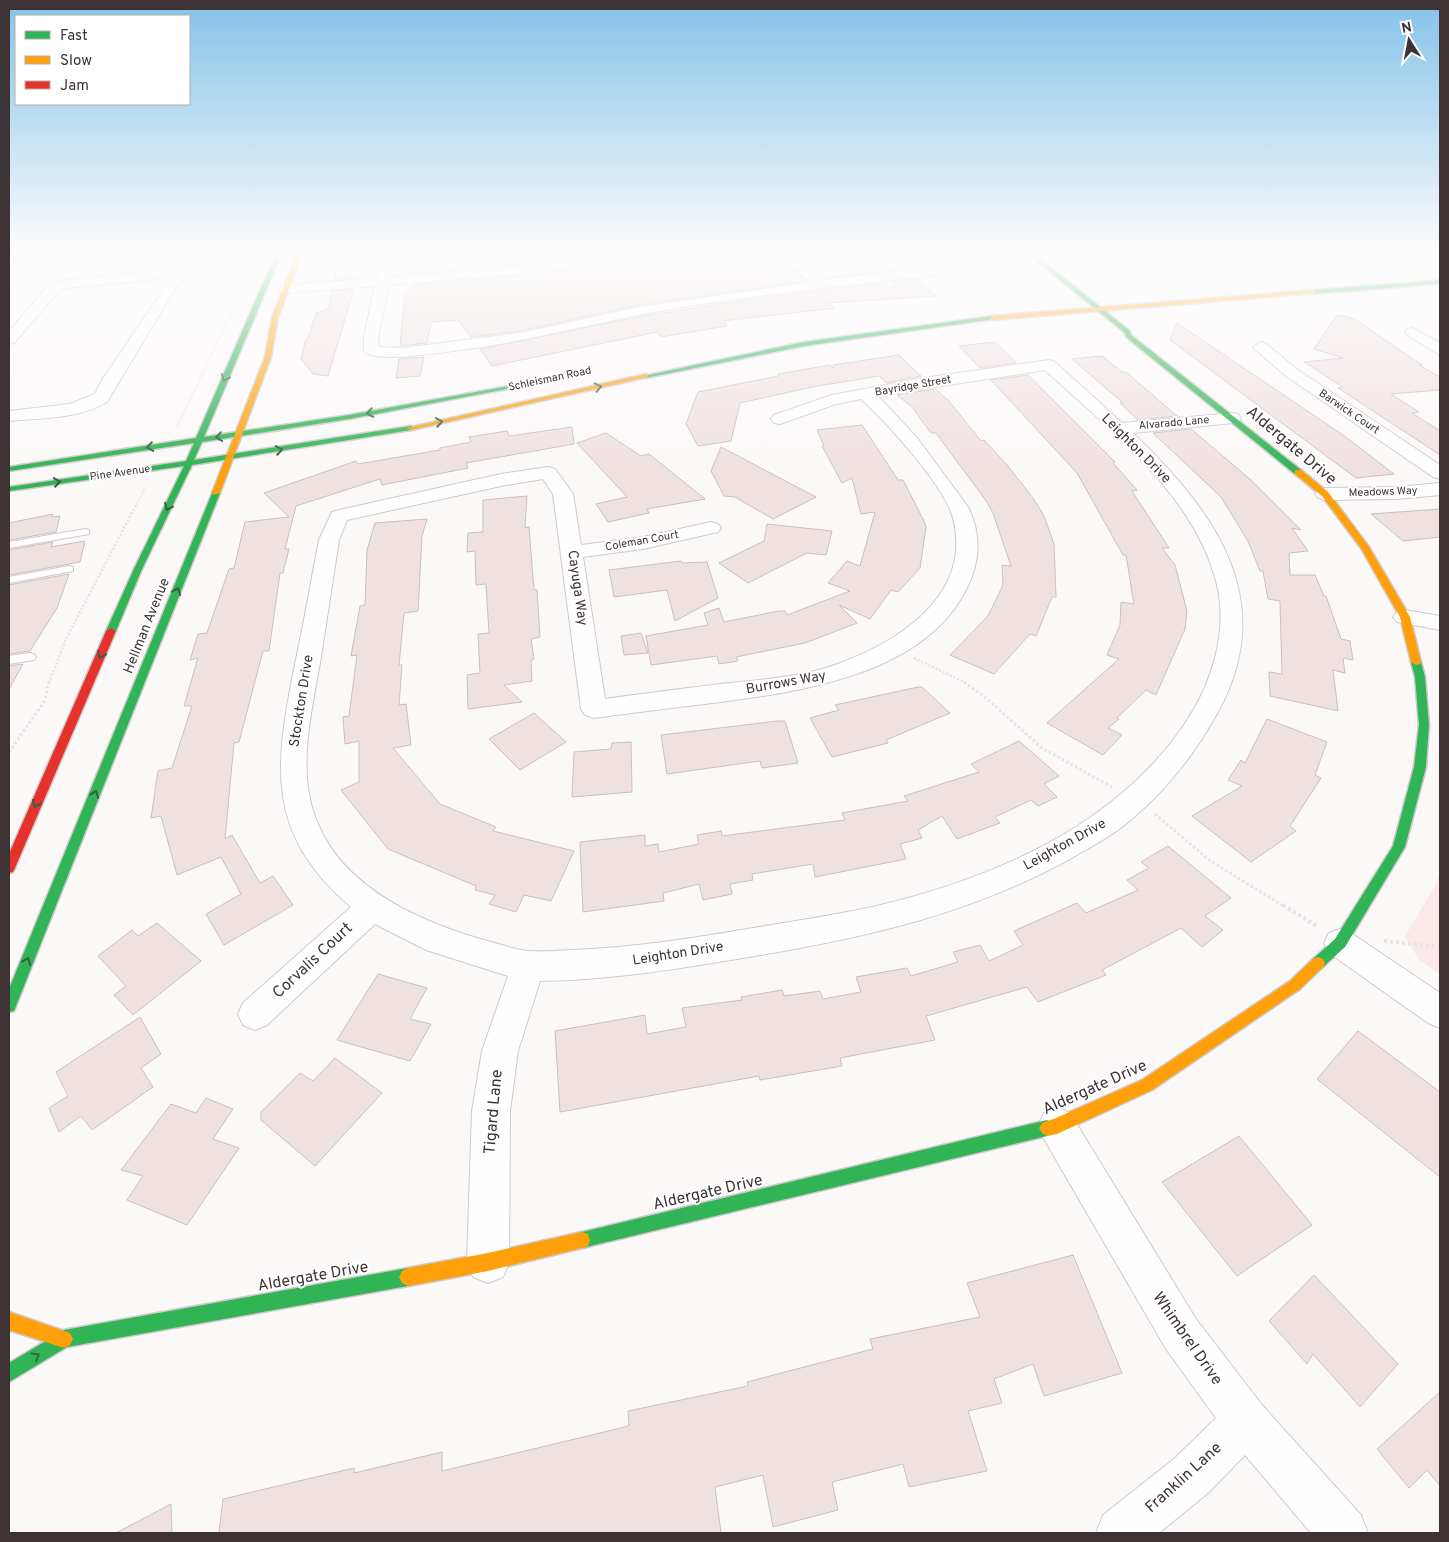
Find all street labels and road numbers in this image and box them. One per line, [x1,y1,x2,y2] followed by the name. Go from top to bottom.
[507,363,593,395] street label: Schleisman Road
[874,372,952,400] street label: Bayridge Street
[1316,387,1382,437] street label: Barwick Court
[1242,402,1340,490] street label: Aldergate Drive
[1098,411,1174,487] street label: Leighton Drive
[1138,413,1210,433] street label: Alvarado Lane
[89,462,151,484] street label: Pine Avenue
[1348,484,1418,500] street label: Meadows Way
[604,528,680,554] street label: Coleman Court
[563,549,591,627] street label: Cayuga Way
[120,576,174,676] street label: Hellman Avenue
[286,654,318,748] street label: Stockton Drive
[745,668,827,698] street label: Burrows Way
[1021,815,1109,875] street label: Leighton Drive
[269,919,357,1003] street label: Corvalis Court
[631,938,725,970] street label: Leighton Drive
[1040,1056,1150,1120] street label: Aldergate Drive
[480,1069,508,1155] street label: Tigard Lane
[651,1171,765,1215] street label: Aldergate Drive
[256,1257,370,1297] street label: Aldergate Drive
[1147,1289,1227,1389] street label: Whimbrel Drive
[1142,1438,1226,1518] street label: Franklin Lane

